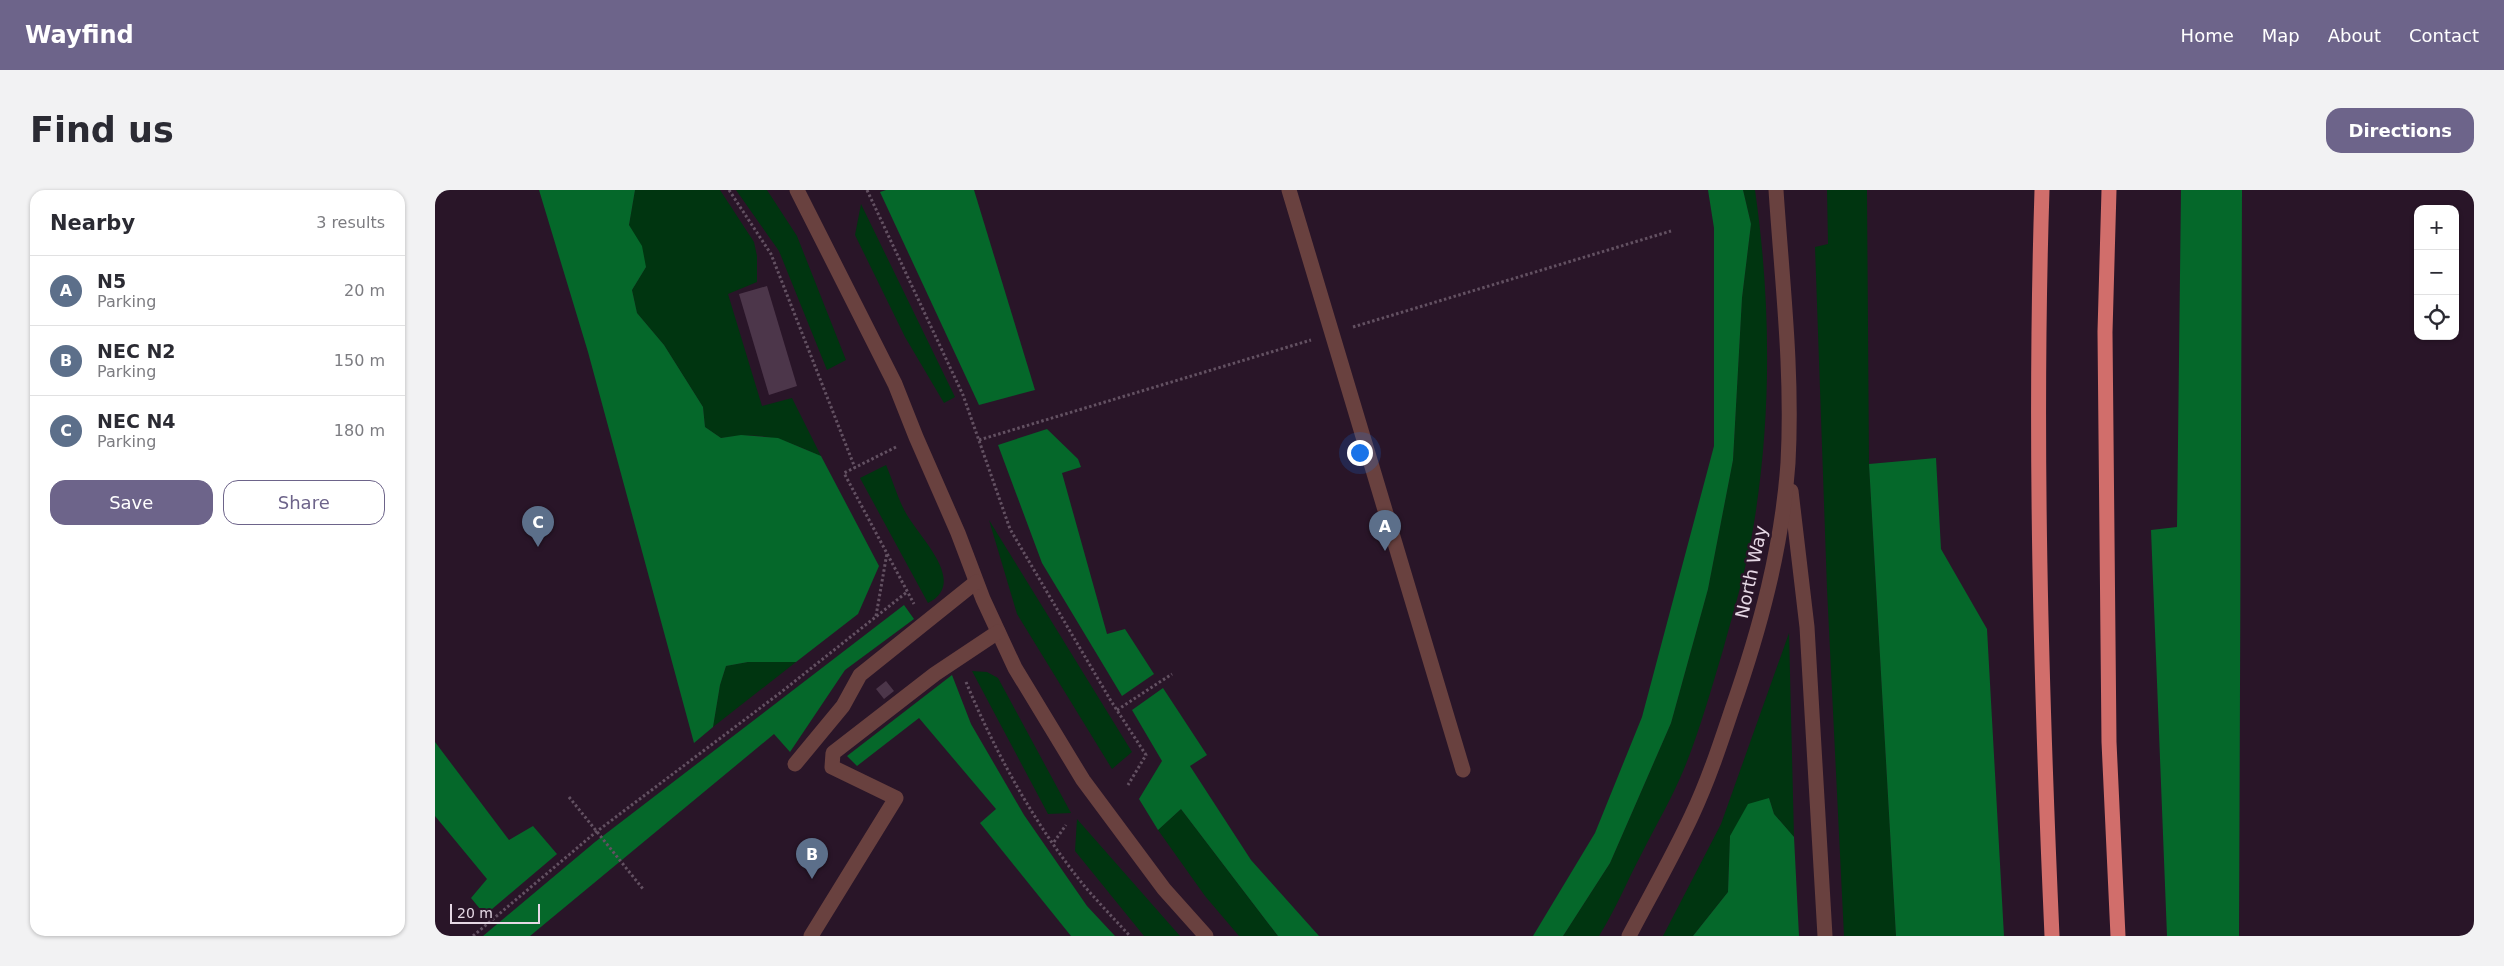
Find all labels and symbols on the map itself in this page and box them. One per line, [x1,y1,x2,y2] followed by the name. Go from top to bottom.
[1347,440,1373,466] your location
[522,506,554,547] pin: C
[1369,510,1401,551] pin: A
[1731,523,1771,620] street label: North Way
[796,838,828,879] pin: B
[450,901,540,924] scale bar

